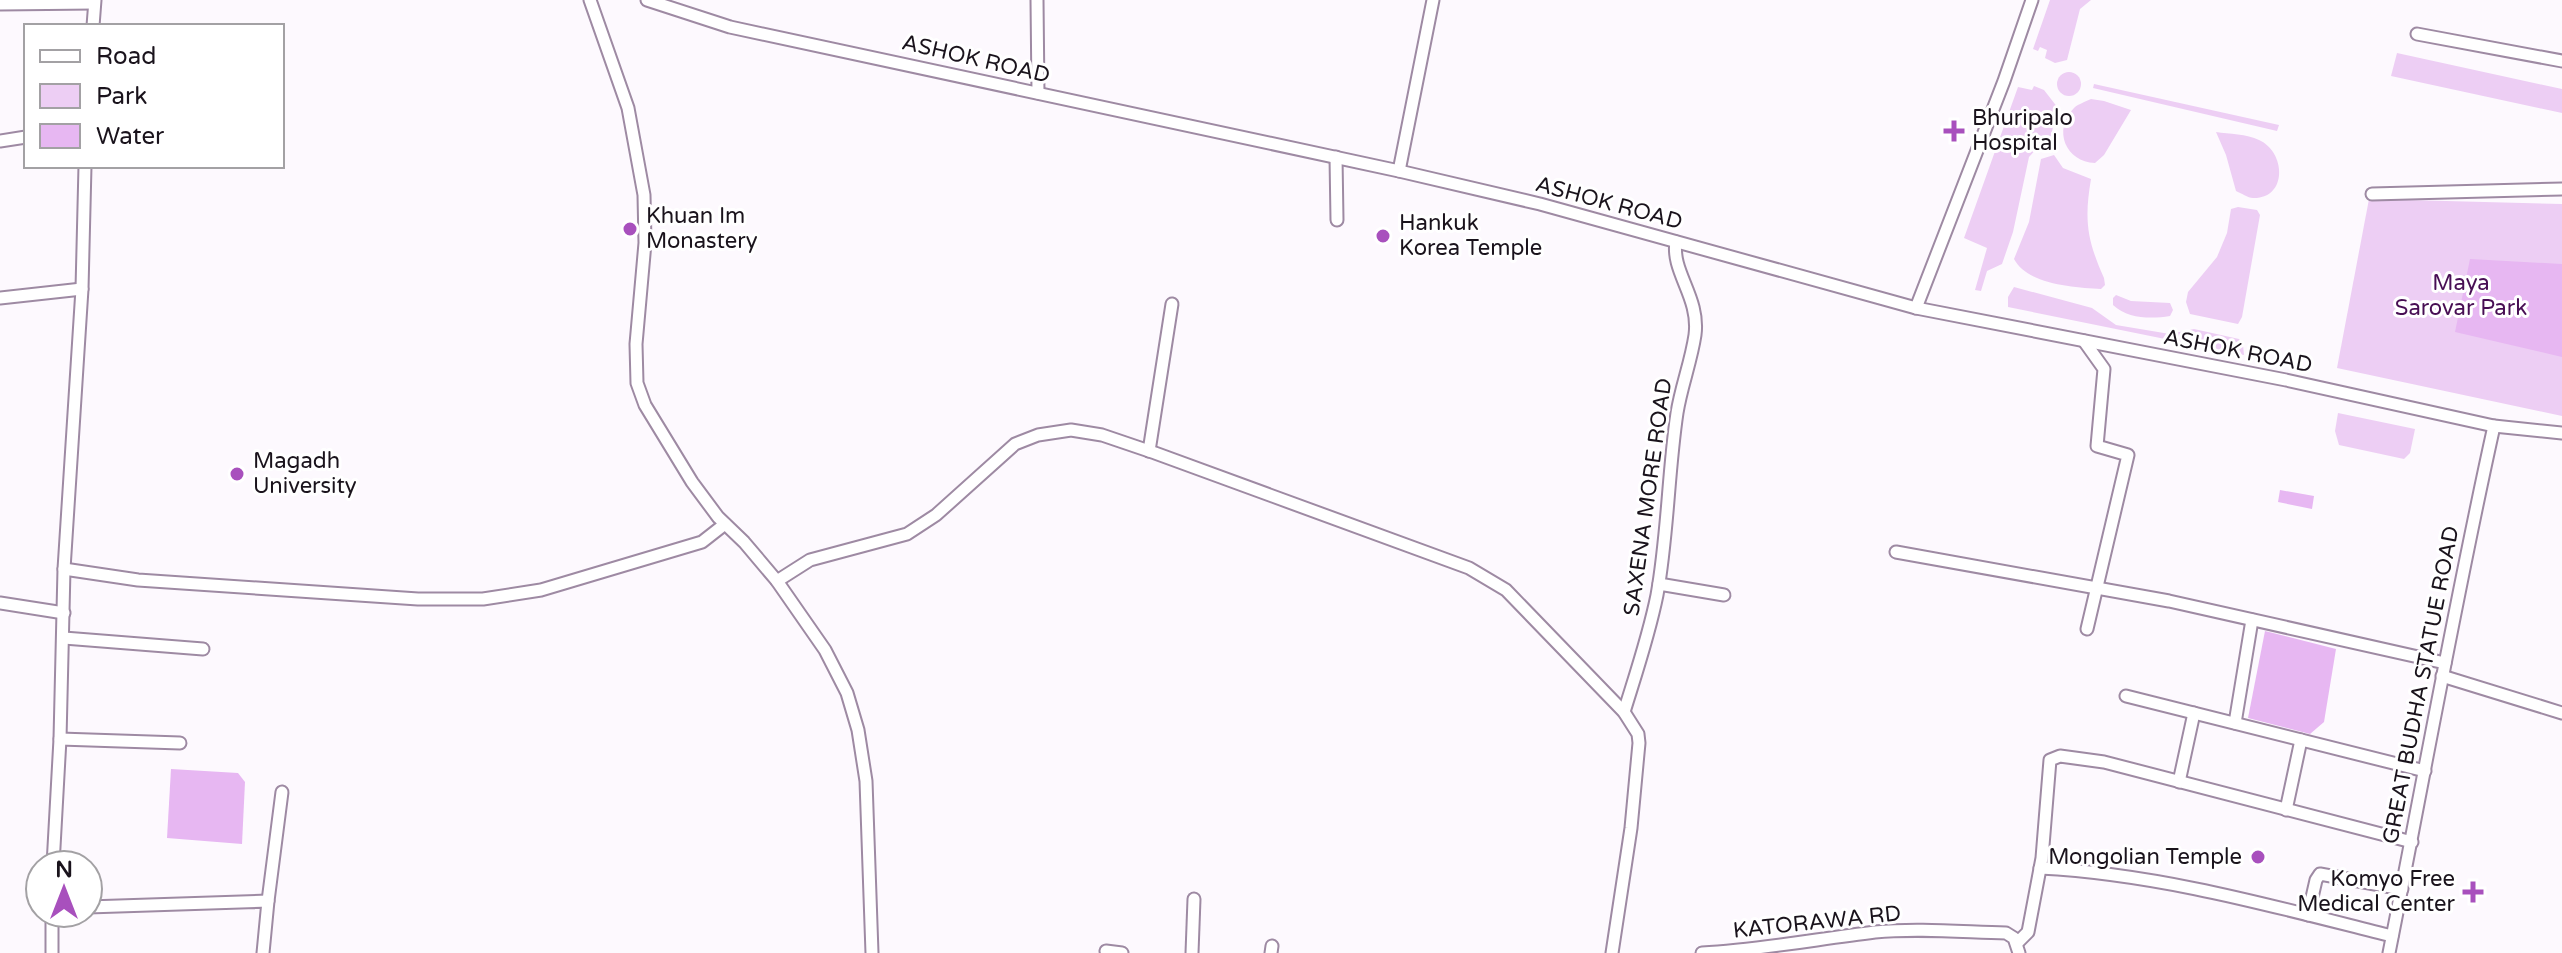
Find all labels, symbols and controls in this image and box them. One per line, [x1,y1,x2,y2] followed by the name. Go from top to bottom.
[24,24,284,168] legend
[899,29,1053,89] street label: ASHOK ROAD
[96,42,156,71] text: Road
[96,82,147,111] text: Park
[1972,105,2073,156] place label: Bhuripalo Hospital
[1943,120,1965,142] marker: Bhuripalo Hospital
[96,122,165,151] text: Water
[1533,171,1685,235] street label: ASHOK ROAD
[646,203,758,254] place label: Khuan Im Monastery
[1399,210,1542,261] place label: Hankuk Korea Temple
[621,220,639,238] marker: Khuan Im Monastery
[1374,227,1392,245] marker: Hankuk Korea Temple
[2395,270,2527,321] park label: Maya Sarovar Park
[2161,324,2315,378] street label: ASHOK ROAD
[1618,376,1678,618] street label: SAXENA MORE ROAD
[253,448,357,499] place label: Magadh University
[228,465,246,483] marker: Magadh University
[2377,524,2465,846] street label: GREAT BUDHA STATUE ROAD
[2048,844,2242,870] place label: Mongolian Temple
[2249,848,2267,866] marker: Mongolian Temple
[24,849,104,929] north arrow
[55,857,73,883] text: N
[2297,866,2456,917] place label: Komyo Free Medical Center
[2462,881,2484,903] marker: Komyo Free Medical Center
[1732,900,1902,944] street label: KATORAWA RD

